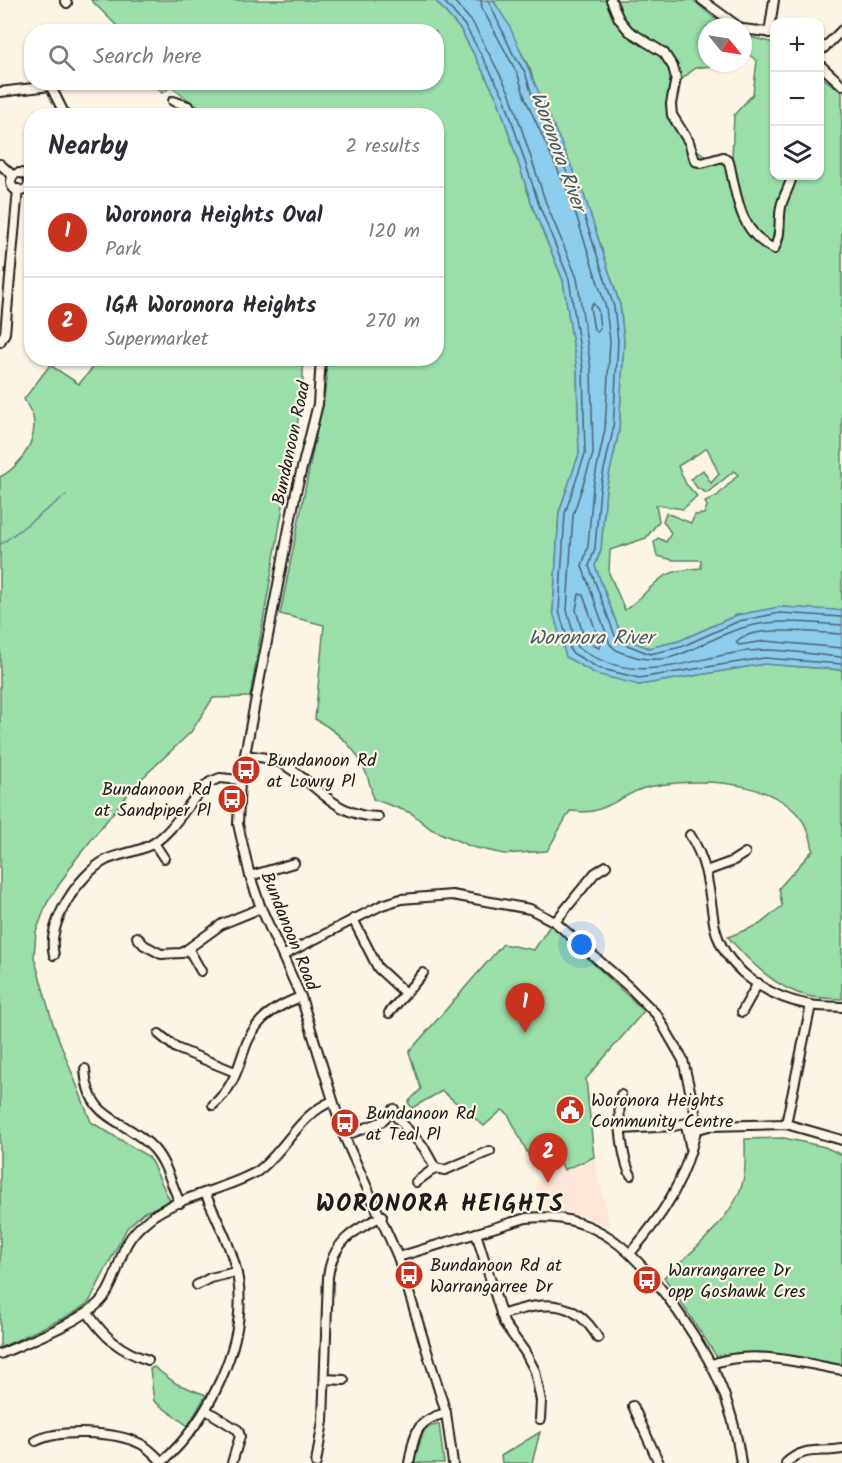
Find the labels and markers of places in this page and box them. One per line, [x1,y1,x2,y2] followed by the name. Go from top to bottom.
[267,747,377,797] place label: Bundanoon Rd at Lowry Pl
[230,754,262,786] bus stop icon: Bundanoon Rd at Lowry Pl
[95,776,212,826] place label: Bundanoon Rd at Sandpiper Pl
[216,783,248,815] bus stop icon: Bundanoon Rd at Sandpiper Pl
[506,984,544,1033] pin: 1
[591,1087,733,1137] place label: Woronora Heights Community Centre
[554,1094,586,1126] public building icon: Woronora Heights Community Centre
[366,1100,476,1150] place label: Bundanoon Rd at Teal Pl
[329,1107,361,1139] bus stop icon: Bundanoon Rd at Teal Pl
[528,1134,568,1183] pin: 2
[430,1252,563,1302] place label: Bundanoon Rd at Warrangarree Dr
[668,1257,806,1307] place label: Warrangarree Dr opp Goshawk Cres
[393,1259,425,1291] bus stop icon: Bundanoon Rd at Warrangarree Dr
[631,1264,663,1296] bus stop icon: Warrangarree Dr opp Goshawk Cres

